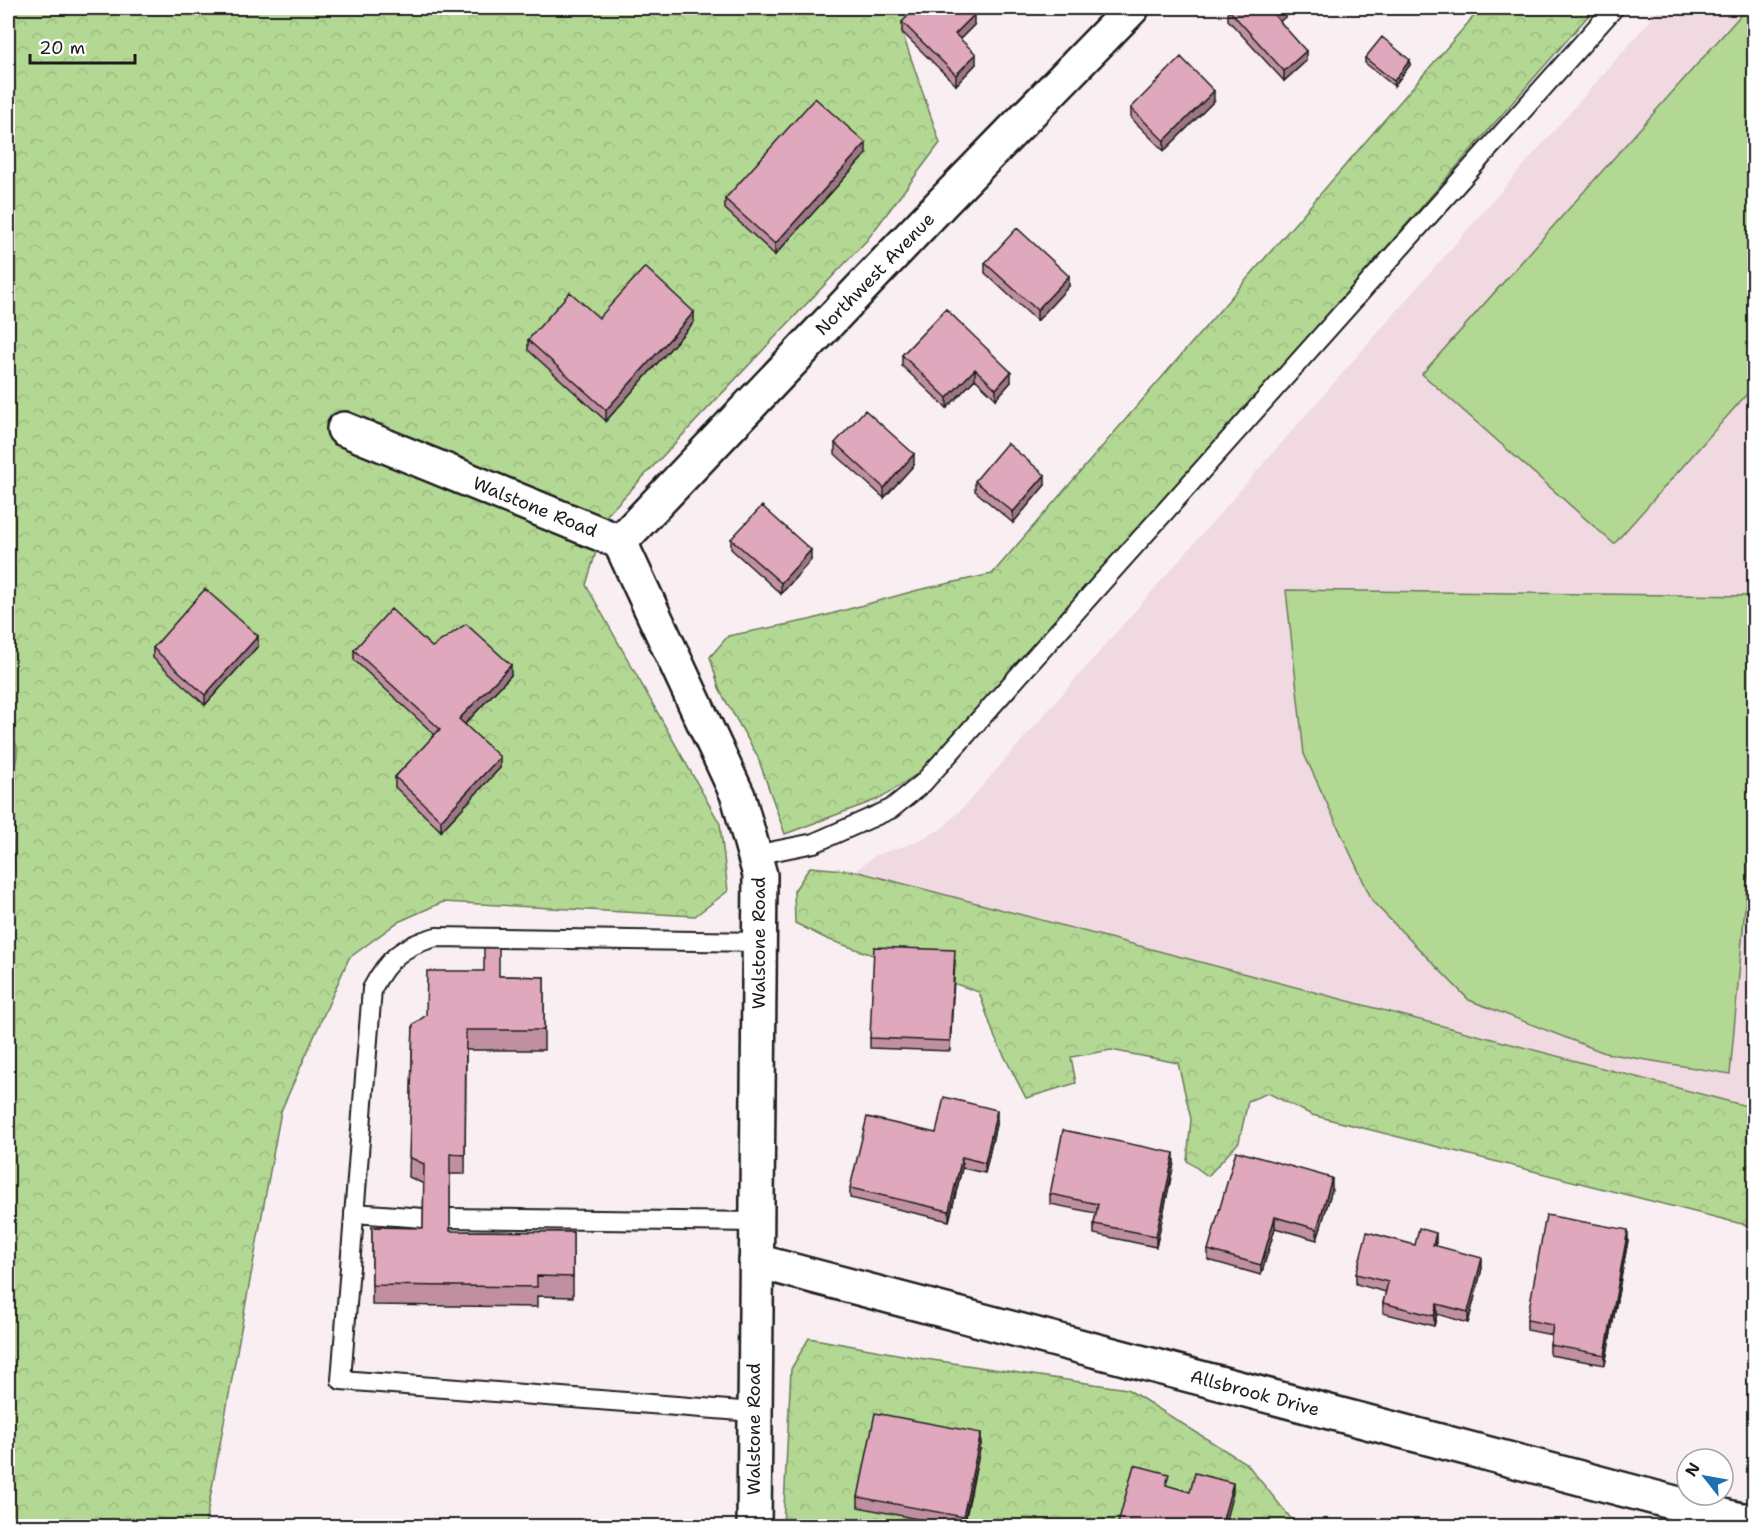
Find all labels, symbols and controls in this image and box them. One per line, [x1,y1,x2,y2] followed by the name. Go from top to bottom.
[30,27,135,65] scale bar
[39,36,85,60] text: 20 m
[810,207,940,341] street label: Northwest Avenue
[469,471,601,543] street label: Walstone Road
[747,877,771,1009] street label: Walstone Road
[742,1363,766,1495] street label: Walstone Road
[1188,1364,1322,1422] street label: Allsbrook Drive
[1675,1447,1735,1507] north arrow
[1680,1459,1705,1480] text: N

